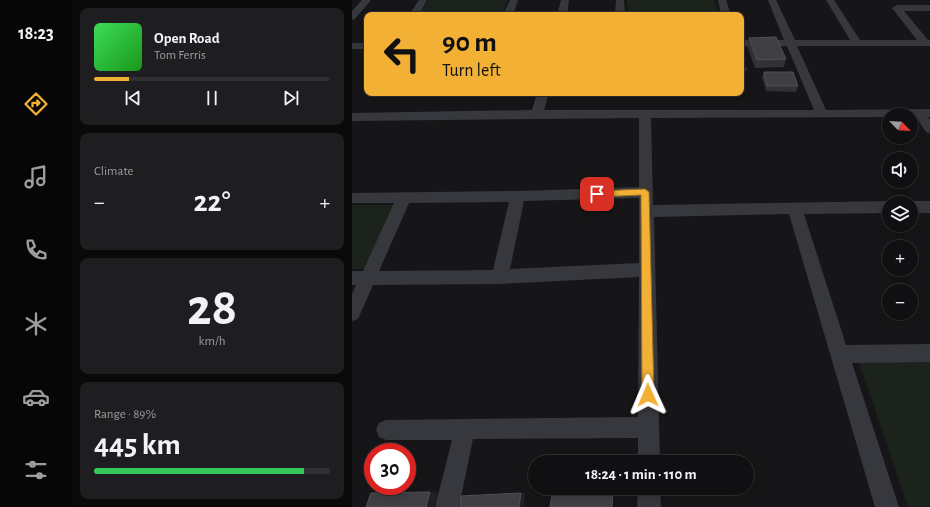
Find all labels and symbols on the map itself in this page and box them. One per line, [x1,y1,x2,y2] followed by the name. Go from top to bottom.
[882,108,918,144] north arrow
[580,177,614,211] pin
[627,374,669,416] position arrow
[364,443,416,495] speed limit sign: 30

